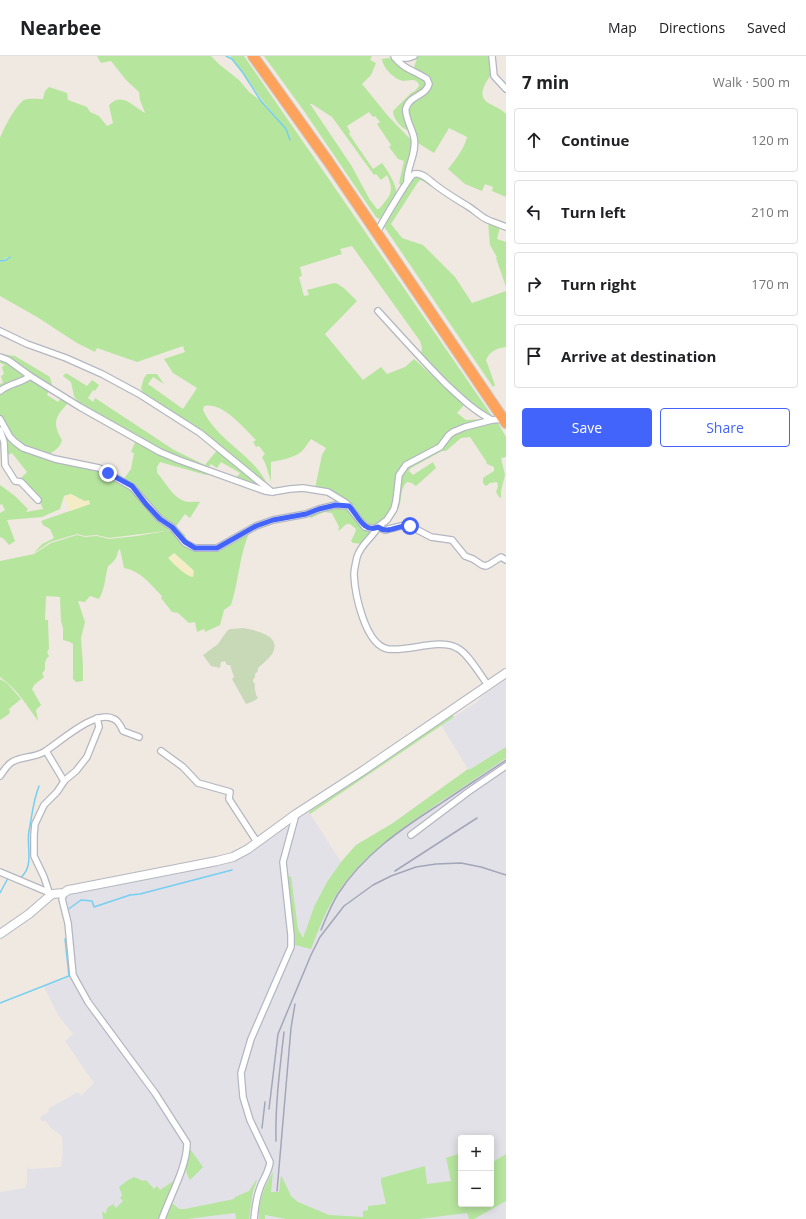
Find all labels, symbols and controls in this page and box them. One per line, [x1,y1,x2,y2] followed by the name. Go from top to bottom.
[20,15,101,41] text: Nearbee
[608,18,637,37] text: Map
[659,18,725,37] text: Directions
[747,18,786,37] text: Saved
[522,71,569,94] text: 7 min
[713,73,790,91] text: Walk · 500 m
[523,129,545,151] icon: ahead
[561,130,629,150] text: Continue
[751,131,789,149] text: 120 m
[523,201,545,223] icon: left
[561,202,626,222] text: Turn left
[751,203,789,221] text: 210 m
[523,273,545,295] icon: right
[561,274,636,294] text: Turn right
[751,275,789,293] text: 170 m
[523,345,545,367] icon: arrive
[561,346,716,366] text: Arrive at destination
[522,408,652,447] button: Save
[660,408,790,447] button: Share
[99,464,117,482] route end
[401,517,419,535] route start
[458,1135,494,1207] map controls
[458,1135,494,1171] button: +
[458,1171,494,1207] button: −

